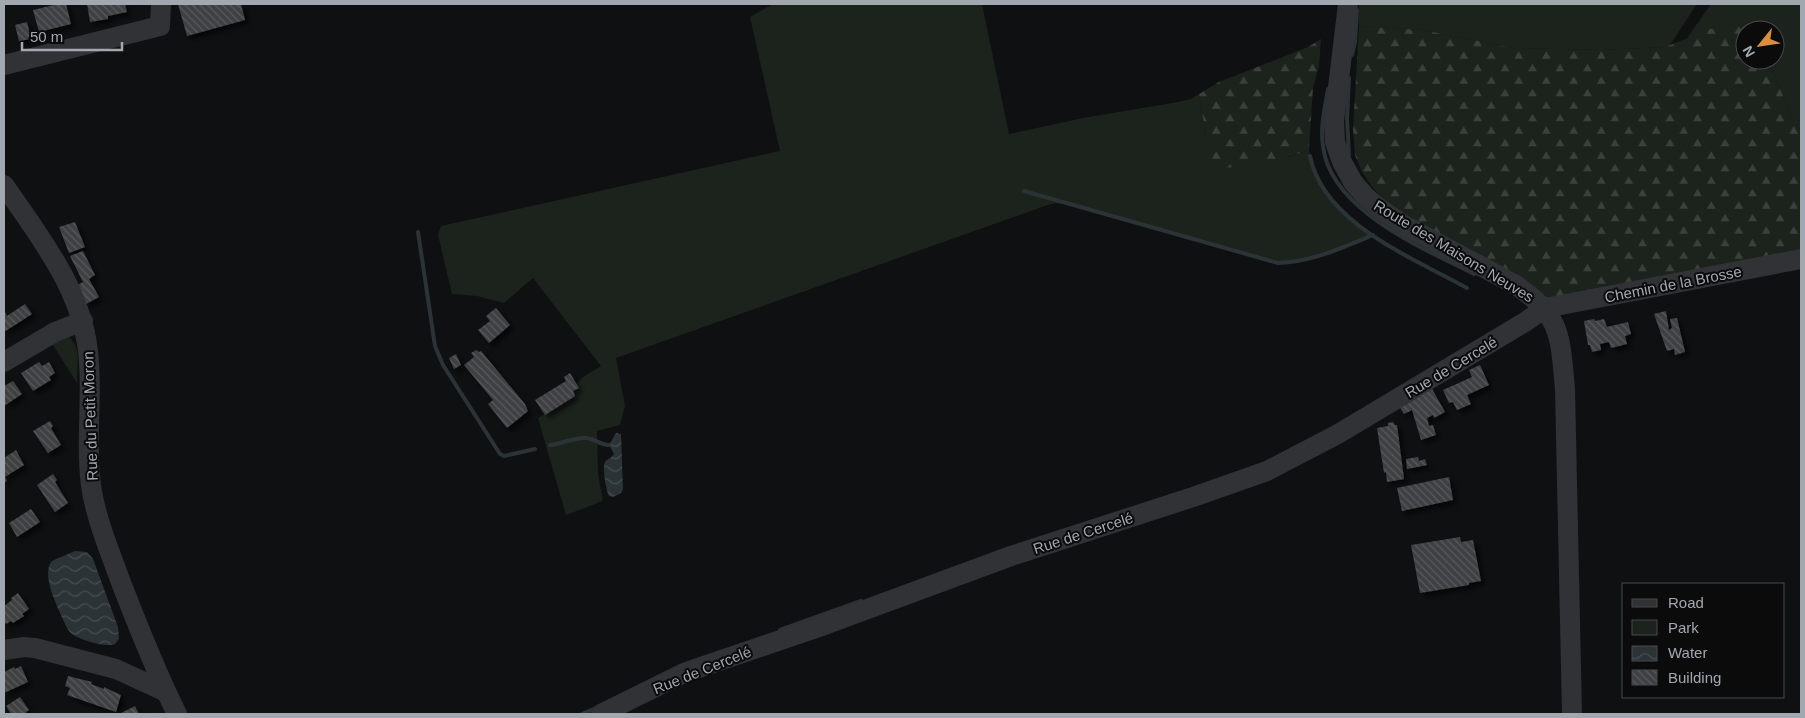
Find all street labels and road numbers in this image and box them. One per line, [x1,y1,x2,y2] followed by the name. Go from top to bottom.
[1371,196,1537,306] street label: Route des Maisons Neuves
[1603,262,1743,306] street label: Chemin de la Brosse
[1402,333,1500,401] street label: Rue de Cercelé
[79,351,101,481] street label: Rue du Petit Moron
[1031,509,1135,557] street label: Rue de Cercelé
[650,643,754,697] street label: Rue de Cercelé

